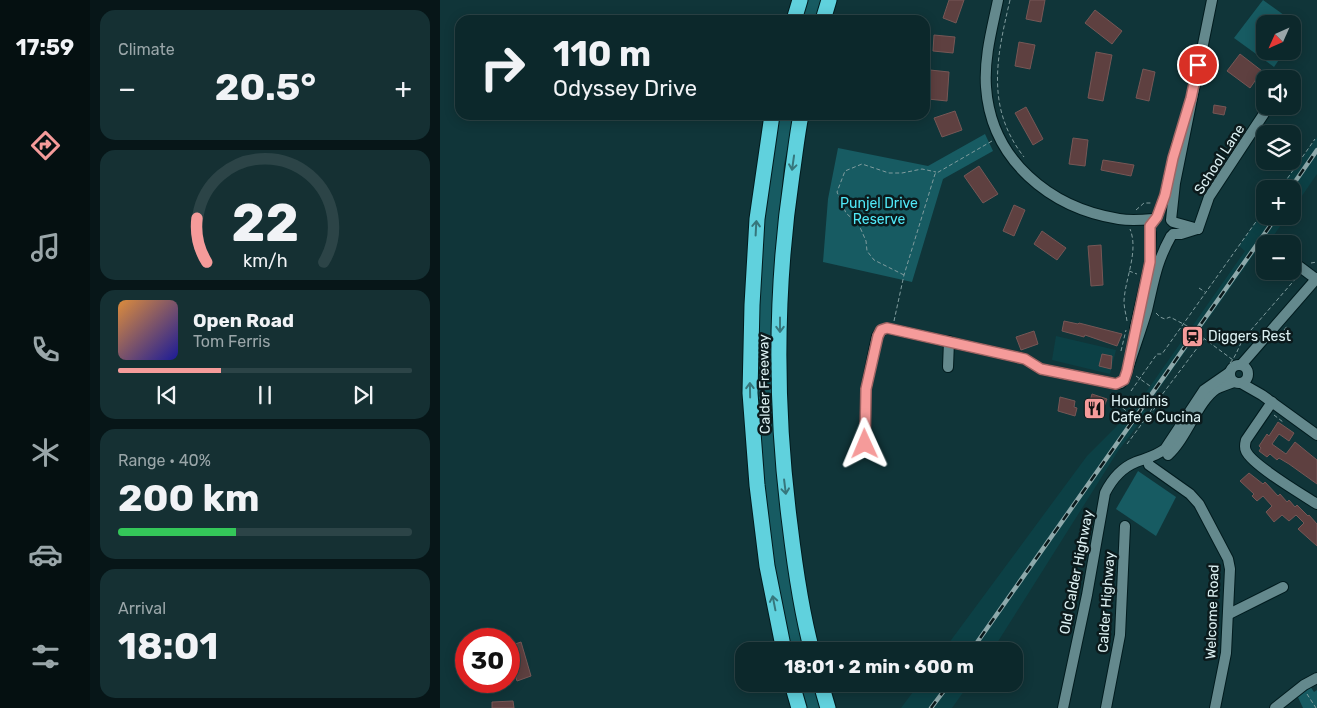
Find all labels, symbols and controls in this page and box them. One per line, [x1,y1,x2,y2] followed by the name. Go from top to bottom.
[1256,15,1301,60] north arrow
[1256,15,1301,280] map controls
[553,33,651,75] text: 110 m
[16,34,74,61] text: 17:59
[470,35,535,100] icon: right
[118,40,175,59] text: Climate
[1177,44,1219,86] pin
[1184,51,1212,79] icon: arrive
[215,64,316,110] text: 20.5°
[1256,70,1301,115] button: sound
[118,72,136,105] text: −
[395,72,412,105] text: +
[553,75,697,102] text: Odyssey Drive
[1191,121,1248,197] street label: School Lane
[1256,125,1301,170] button: layers
[28,128,63,163] icon: directions
[788,155,798,171] one-way arrow
[1256,180,1301,225] button: +
[231,192,299,254] text: 22
[840,195,918,228] park label: Punjel Drive Reserve
[752,220,761,236] one-way arrow
[28,230,63,265] icon: music
[1256,235,1301,280] button: −
[243,250,287,271] text: km/h
[193,309,294,332] text: Open Road
[775,316,785,333] one-way arrow
[1180,324,1204,348] station icon: Diggers Rest
[1208,328,1292,345] place label: Diggers Rest
[28,332,63,367] icon: phone
[193,332,270,351] text: Tom Ferris
[755,334,774,434] street label: Calder Freeway
[153,381,181,409] icon: previous
[251,381,279,409] icon: pause
[349,381,377,409] icon: next
[746,382,755,398] one-way arrow
[1111,393,1201,426] place label: Houdinis Cafe e Cucina
[1083,397,1107,421] restaurant icon: Houdinis Cafe e Cucina
[838,417,890,469] position arrow
[28,435,63,470] icon: climate
[118,451,211,470] text: Range · 40%
[118,475,260,521] text: 200 km
[780,479,790,495] one-way arrow
[1056,508,1097,636] street label: Old Calder Highway
[28,537,63,572] icon: car
[1094,551,1119,653] street label: Calder Highway
[1202,564,1223,660] street label: Welcome Road
[769,596,779,612] one-way arrow
[118,599,166,618] text: Arrival
[118,623,218,669] text: 18:01
[455,628,520,693] speed limit sign: 30
[28,639,63,674] icon: filters
[784,655,974,678] text: 18:01 · 2 min · 600 m

